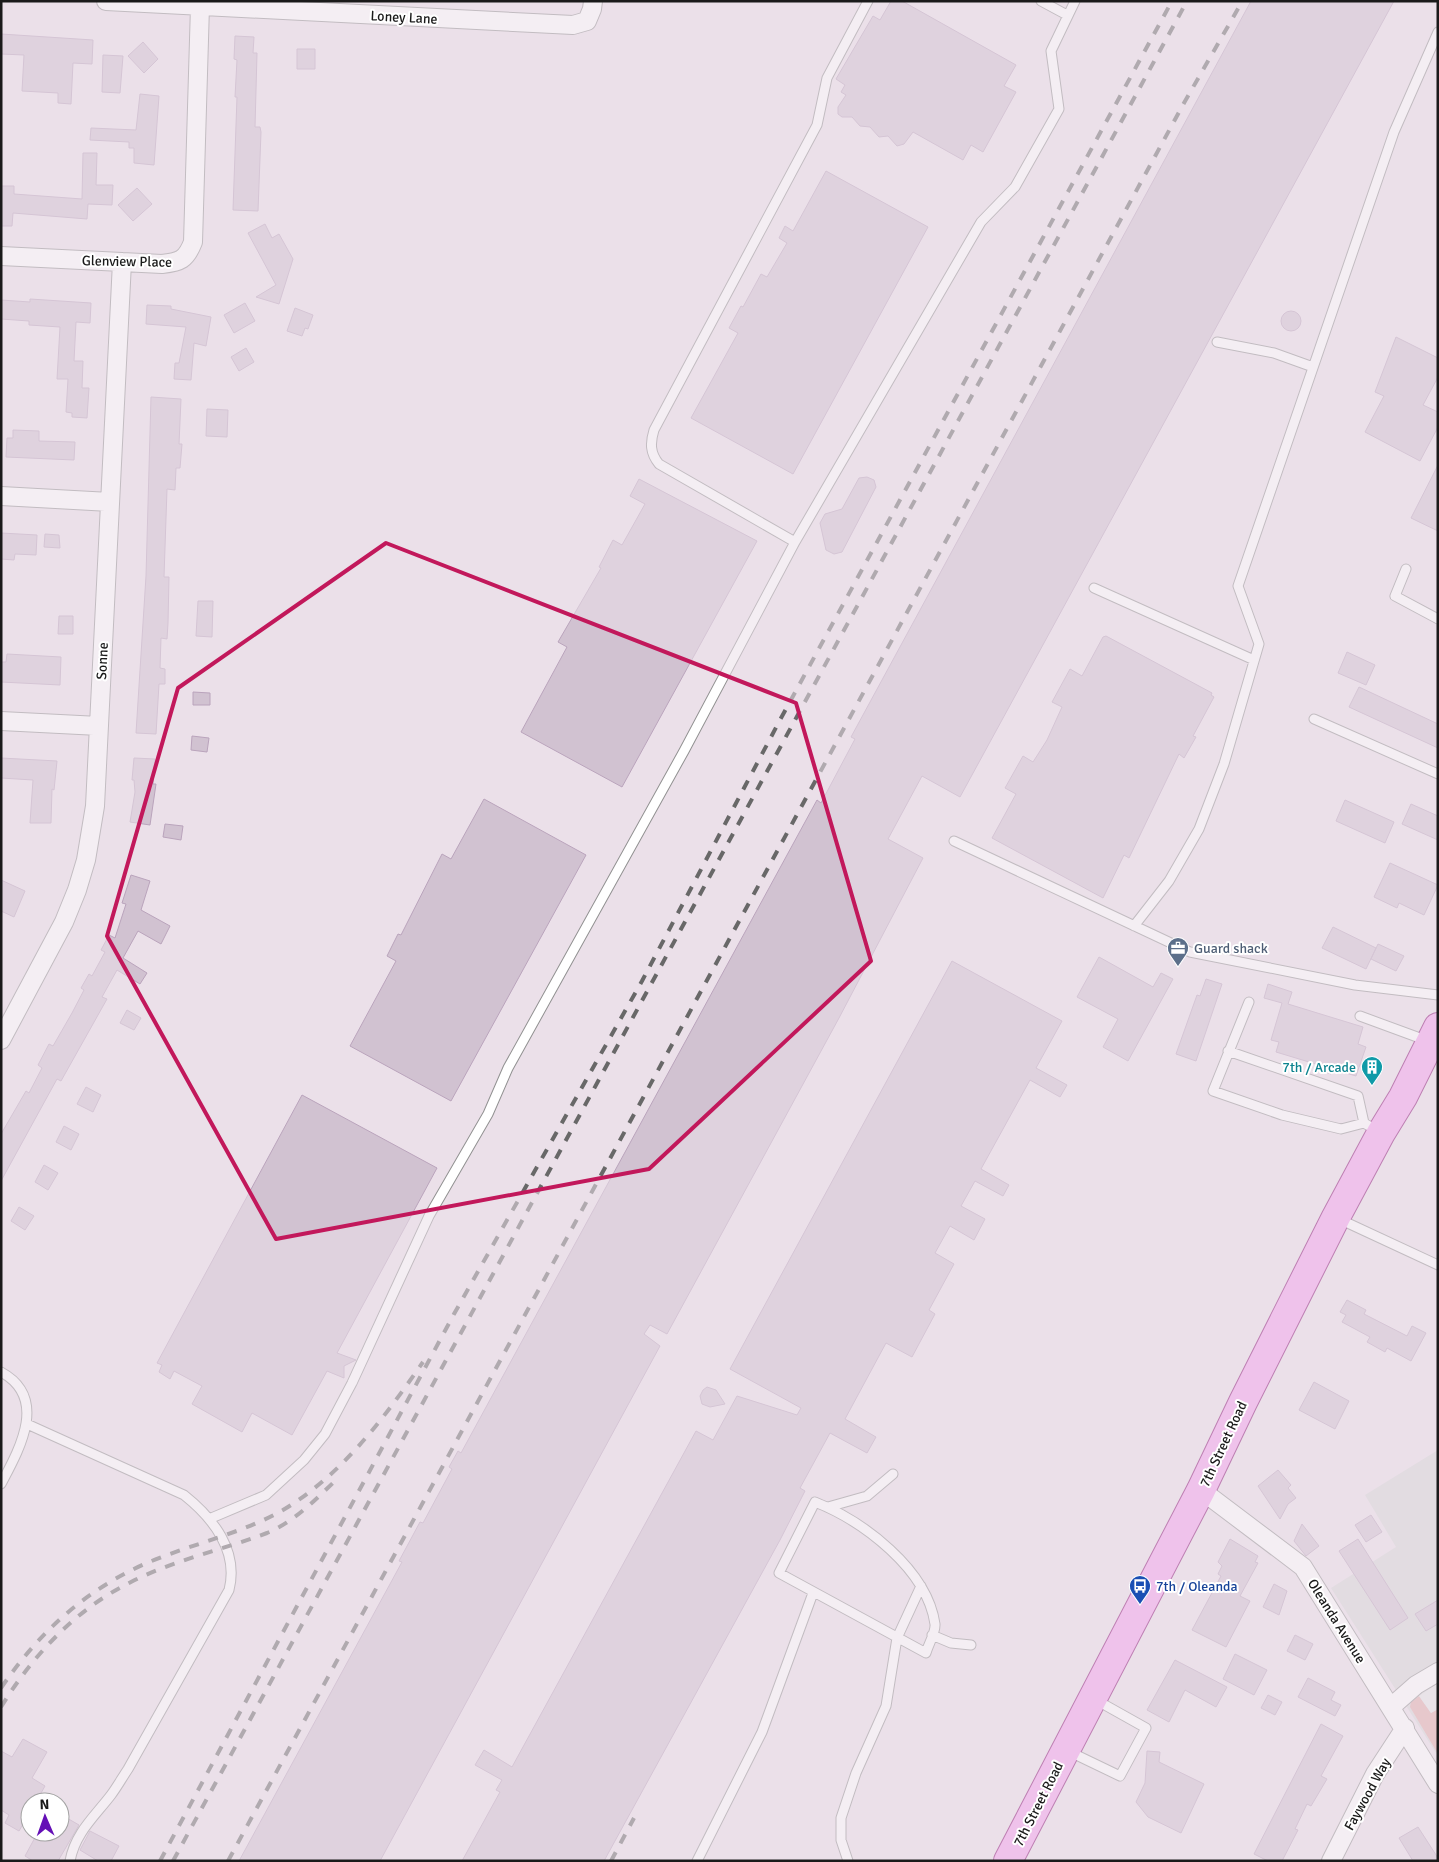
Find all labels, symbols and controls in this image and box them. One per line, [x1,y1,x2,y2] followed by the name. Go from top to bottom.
[370,7,438,28] street label: Loney Lane
[82,252,172,271] street label: Glenview Place
[93,642,112,680] street label: Sonne
[1166,936,1190,967] office icon: Guard shack
[1194,940,1268,957] place label: Guard shack
[1360,1055,1384,1086] building icon: 7th / Arcade
[1282,1059,1356,1076] place label: 7th / Arcade
[1196,1399,1251,1490] street label: 7th Street Road
[1128,1574,1152,1605] bus stop icon: 7th / Oleanda
[1304,1576,1369,1667] street label: Oleanda Avenue
[1156,1578,1238,1595] place label: 7th / Oleanda
[1341,1755,1395,1833] street label: Faywood Way
[1010,1759,1067,1849] street label: 7th Street Road
[20,1792,70,1842] north arrow
[39,1796,50,1813] text: N

